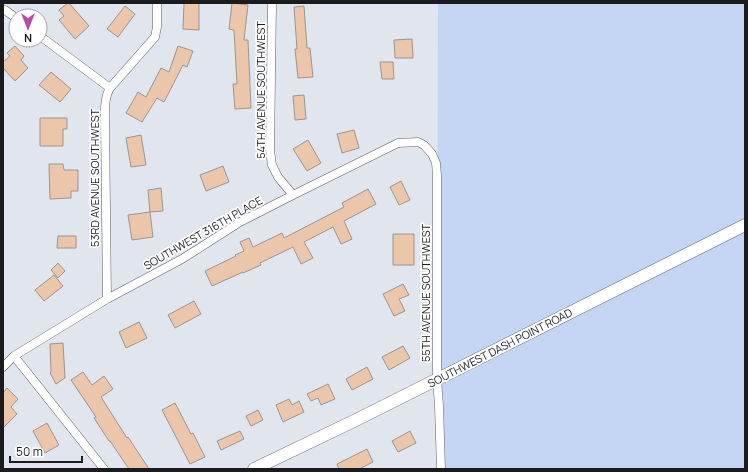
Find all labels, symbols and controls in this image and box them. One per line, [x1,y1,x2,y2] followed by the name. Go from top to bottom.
[8,8,48,48] north arrow
[253,21,268,159] street label: 54TH AVENUE SOUTHWEST
[24,31,32,46] text: N
[87,109,102,247] street label: 53RD AVENUE SOUTHWEST
[141,192,265,273] street label: SOUTHWEST 316TH PLACE
[418,224,433,362] street label: 55TH AVENUE SOUTHWEST
[425,304,575,391] street label: SOUTHWEST DASH POINT ROAD
[10,438,82,464] scale bar
[16,443,43,460] text: 50 m

